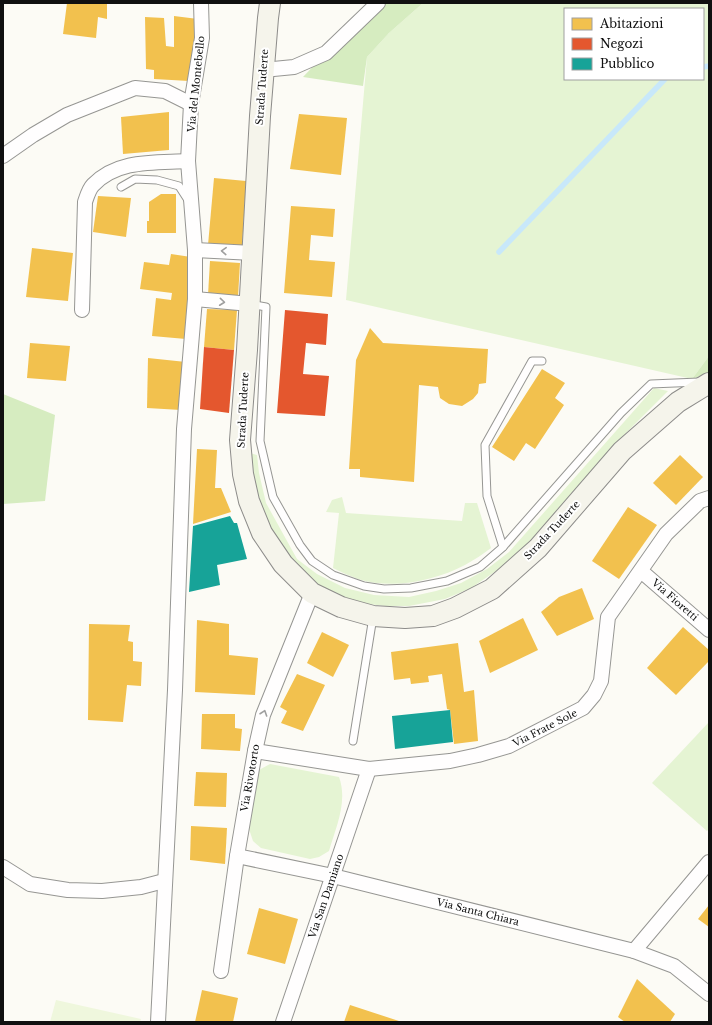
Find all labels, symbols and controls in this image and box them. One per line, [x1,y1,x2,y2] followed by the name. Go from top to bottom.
[564,8,704,80] legend
[599,16,663,31] text: Abitazioni
[184,35,208,134] street label: Via del Montebello
[600,36,643,51] text: Negozi
[253,48,271,125] street label: Strada Tuderte
[600,56,654,71] text: Pubblico
[221,247,227,255] one-way arrow
[219,297,226,306] one-way arrow
[235,371,251,448] street label: Strada Tuderte
[521,498,583,562] street label: Strada Tuderte
[648,576,701,624] street label: Via Fioretti
[510,706,580,750] street label: Via Frate Sole
[260,710,268,717] one-way arrow
[237,743,262,814] street label: Via Rivotorto
[305,852,347,941] street label: Via San Damiano
[434,895,521,929] street label: Via Santa Chiara

